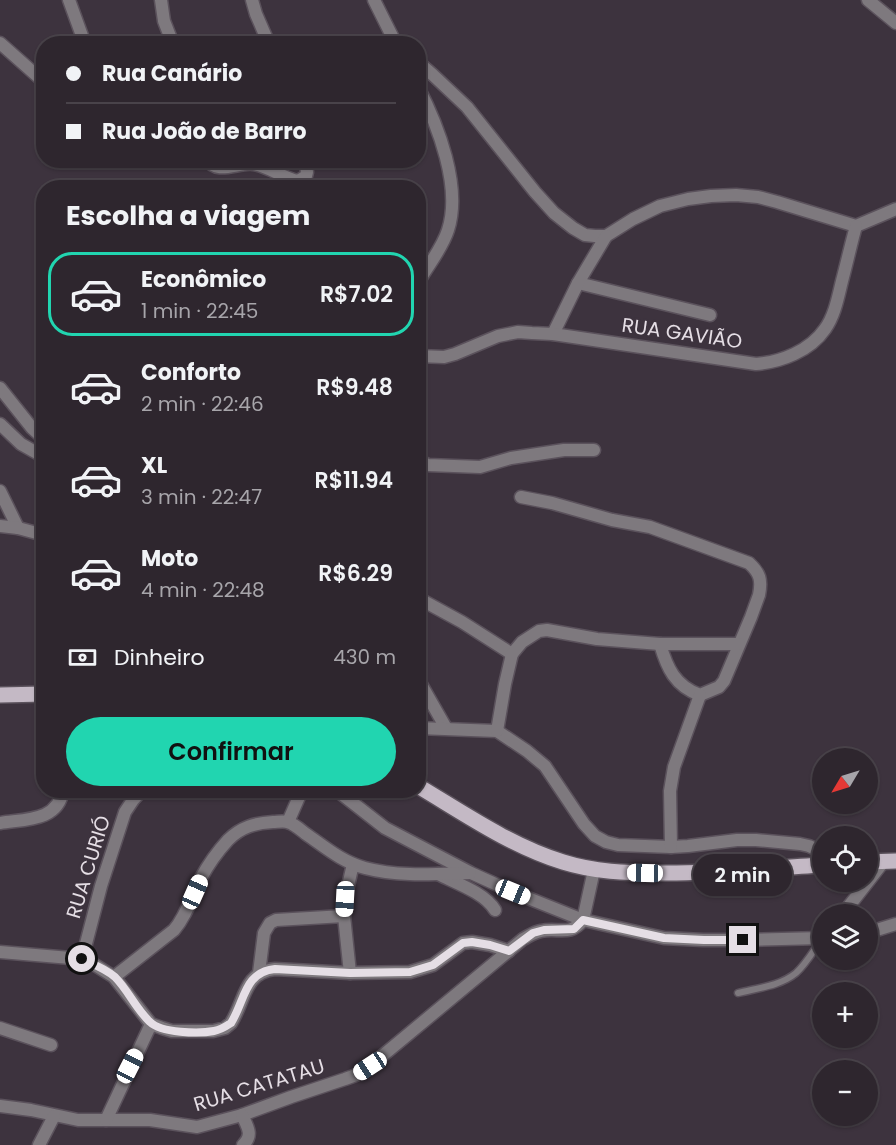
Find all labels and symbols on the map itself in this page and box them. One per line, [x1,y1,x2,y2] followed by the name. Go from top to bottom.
[620,311,744,355] street label: RUA GAVIÃO
[812,748,878,814] north arrow
[59,812,117,922] street label: RUA CURIÓ
[694,853,792,895] callout: 2 min
[627,864,663,882] car
[179,872,211,912] car
[493,877,533,907] car
[335,881,355,917] car
[729,926,756,953] route end
[68,945,95,972] route start
[114,1046,146,1086] car
[350,1049,390,1083] car
[190,1052,328,1118] street label: RUA CATATAU

